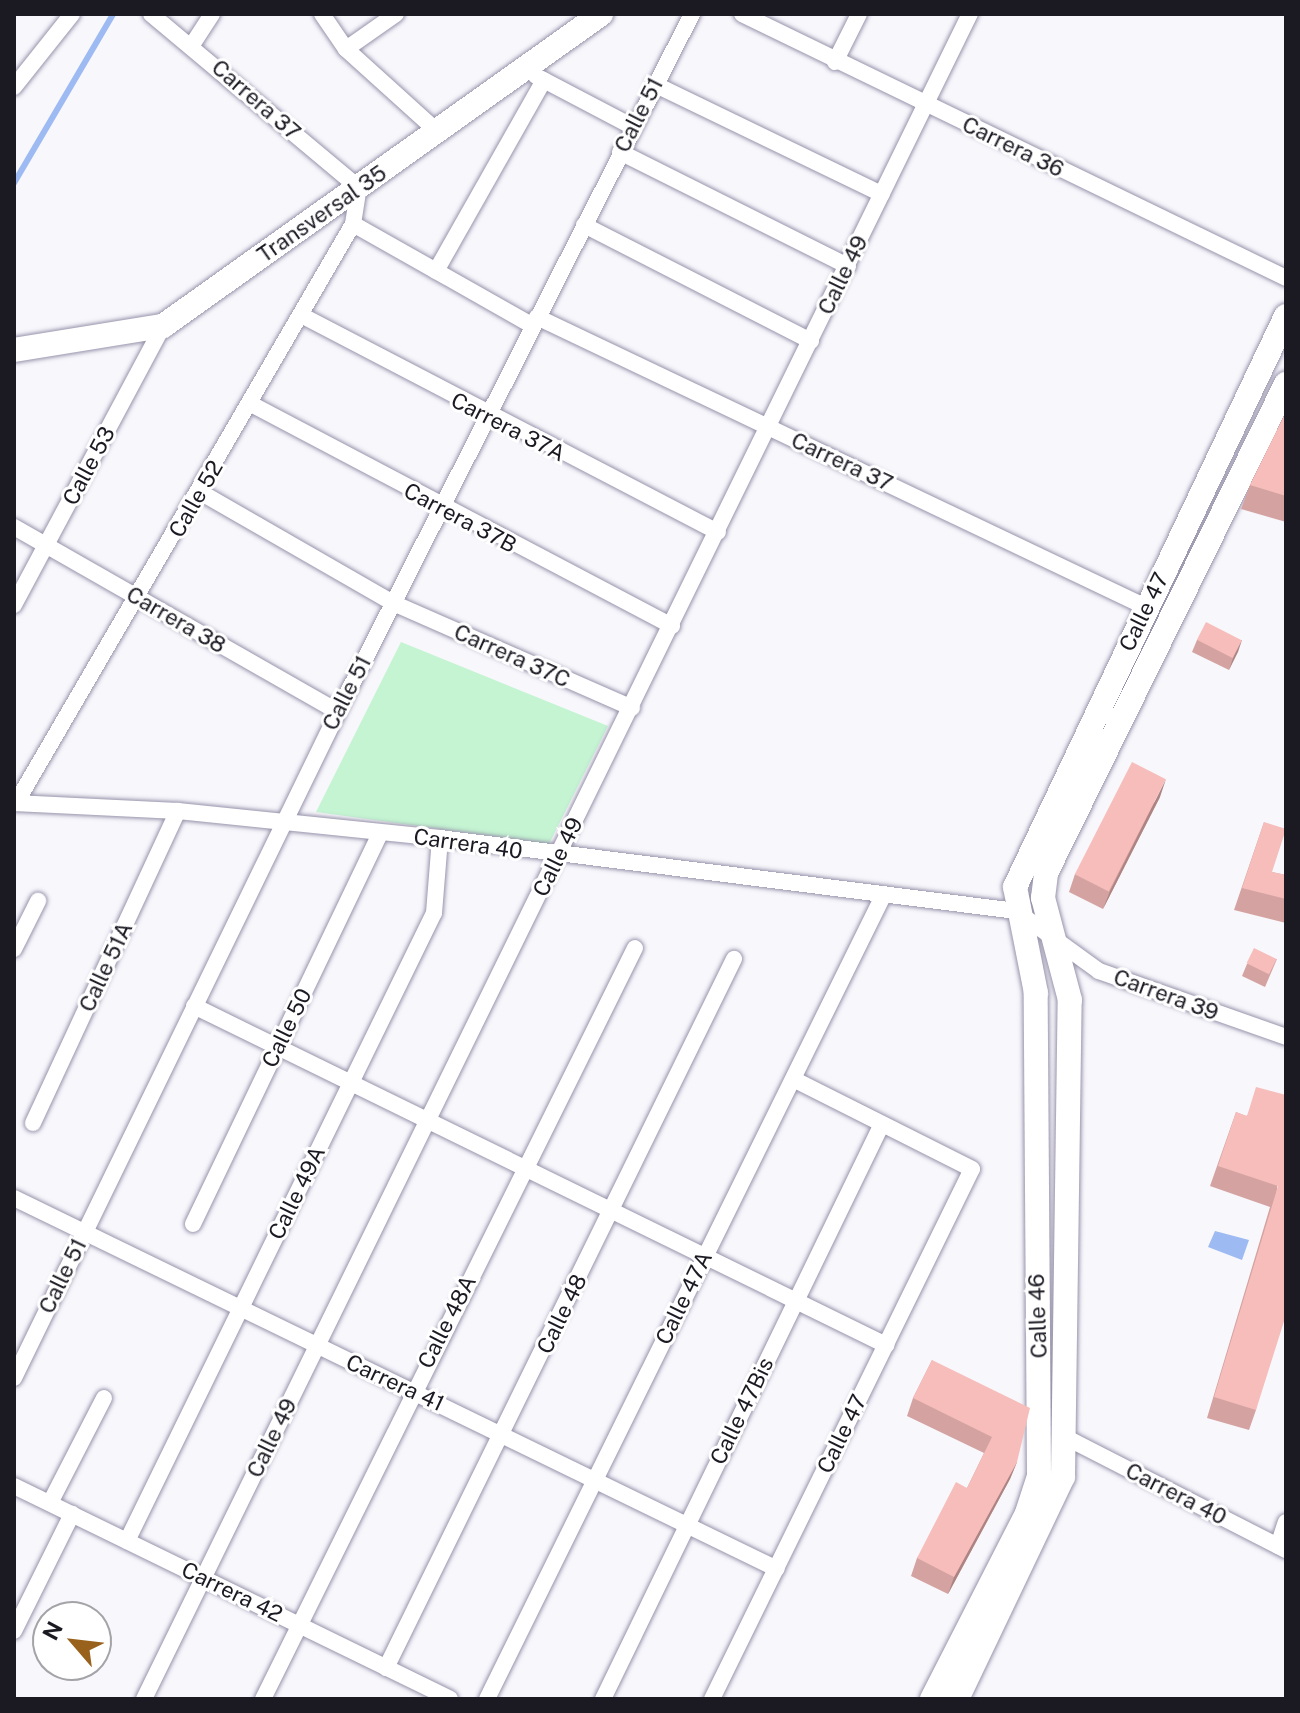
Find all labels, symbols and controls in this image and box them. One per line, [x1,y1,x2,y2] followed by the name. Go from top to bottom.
[206,54,306,146] street label: Carrera 37
[609,73,669,157] street label: Calle 51
[958,111,1068,183] street label: Carrera 36
[252,160,392,268] street label: Transversal 35
[813,231,873,319] street label: Calle 49
[446,387,570,467] street label: Carrera 37A
[57,422,121,510] street label: Calle 53
[787,427,897,497] street label: Carrera 37
[163,456,229,542] street label: Calle 52
[399,477,521,559] street label: Carrera 37B
[1114,568,1174,656] street label: Calle 47
[122,581,230,659] street label: Carrera 38
[450,619,574,693] street label: Carrera 37C
[317,651,377,735] street label: Calle 51
[528,813,588,901] street label: Calle 49
[412,823,524,865] street label: Carrera 40
[74,918,138,1016] street label: Calle 51A
[1110,964,1222,1026] street label: Carrera 39
[257,984,317,1072] street label: Calle 50
[263,1142,331,1244] street label: Calle 49A
[33,1234,93,1318] street label: Calle 51
[650,1247,718,1349] street label: Calle 47A
[531,1270,593,1358] street label: Calle 48
[412,1271,482,1373] street label: Calle 48A
[1023,1273,1053,1359] street label: Calle 46
[342,1349,448,1417] street label: Carrera 41
[705,1353,779,1469] street label: Calle 47Bis
[812,1390,872,1478] street label: Calle 47
[242,1394,302,1482] street label: Calle 49
[1121,1457,1231,1531] street label: Carrera 40
[177,1556,287,1628] street label: Carrera 42
[32,1601,112,1681] north arrow
[37,1617,68,1644] text: N

